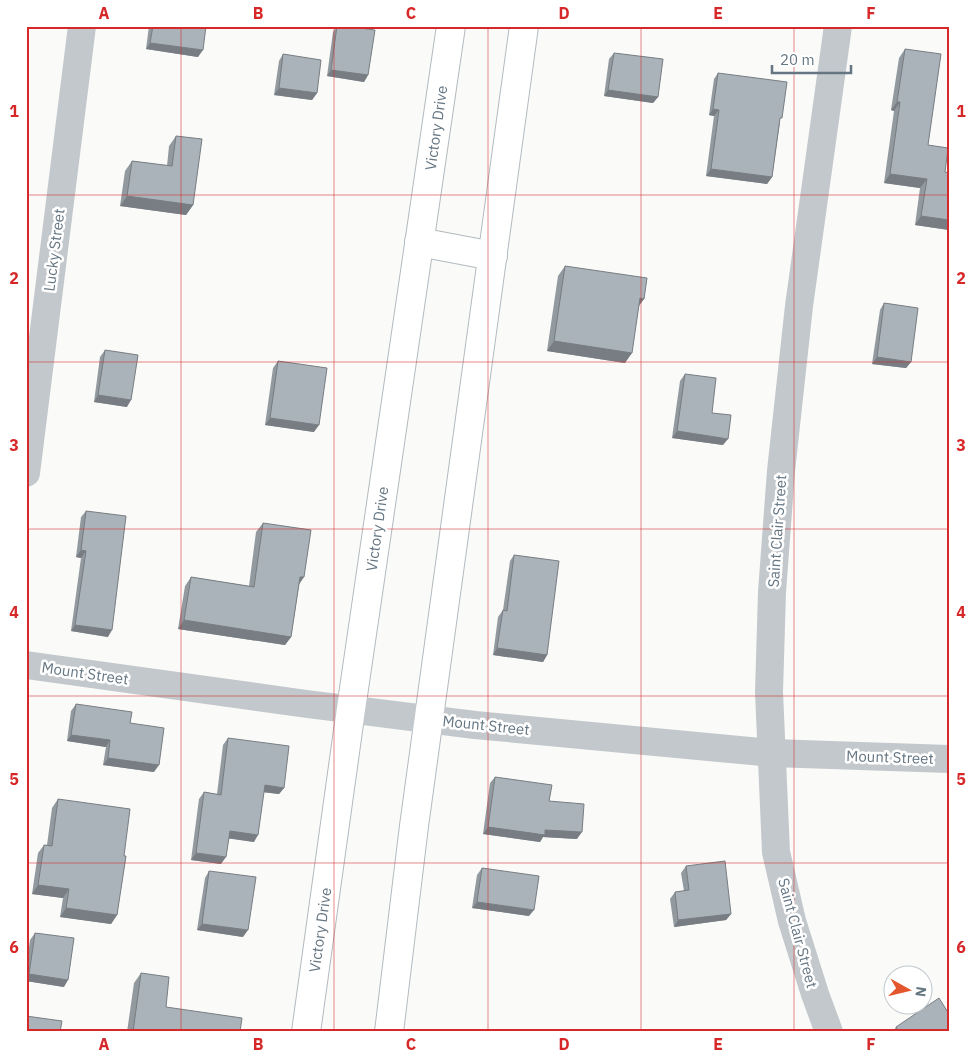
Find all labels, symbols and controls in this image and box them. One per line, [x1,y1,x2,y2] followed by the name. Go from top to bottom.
[99,3,110,23] text: A
[253,3,264,23] text: B
[406,3,416,23] text: C
[558,3,570,23] text: D
[713,3,723,23] text: E
[866,3,876,23] text: F
[772,42,851,74] scale bar
[780,50,815,69] text: 20 m
[421,84,451,172] street label: Victory Drive
[9,101,19,121] text: 1
[956,101,966,121] text: 1
[39,207,69,293] street label: Lucky Street
[9,268,19,288] text: 2
[956,268,966,288] text: 2
[9,435,19,455] text: 3
[956,435,966,455] text: 3
[764,474,790,588] street label: Saint Clair Street
[362,485,392,573] street label: Victory Drive
[9,602,19,622] text: 4
[956,602,966,622] text: 4
[40,657,130,689] street label: Mount Street
[441,711,531,739] street label: Mount Street
[846,746,934,768] street label: Mount Street
[9,769,19,789] text: 5
[956,769,966,789] text: 5
[774,876,822,990] street label: Saint Clair Street
[305,886,335,974] street label: Victory Drive
[9,937,19,957] text: 6
[956,937,966,957] text: 6
[882,966,932,1016] north arrow
[911,986,930,998] text: N
[99,1034,110,1054] text: A
[253,1034,264,1054] text: B
[406,1034,416,1054] text: C
[558,1034,570,1054] text: D
[713,1034,723,1054] text: E
[866,1034,876,1054] text: F

